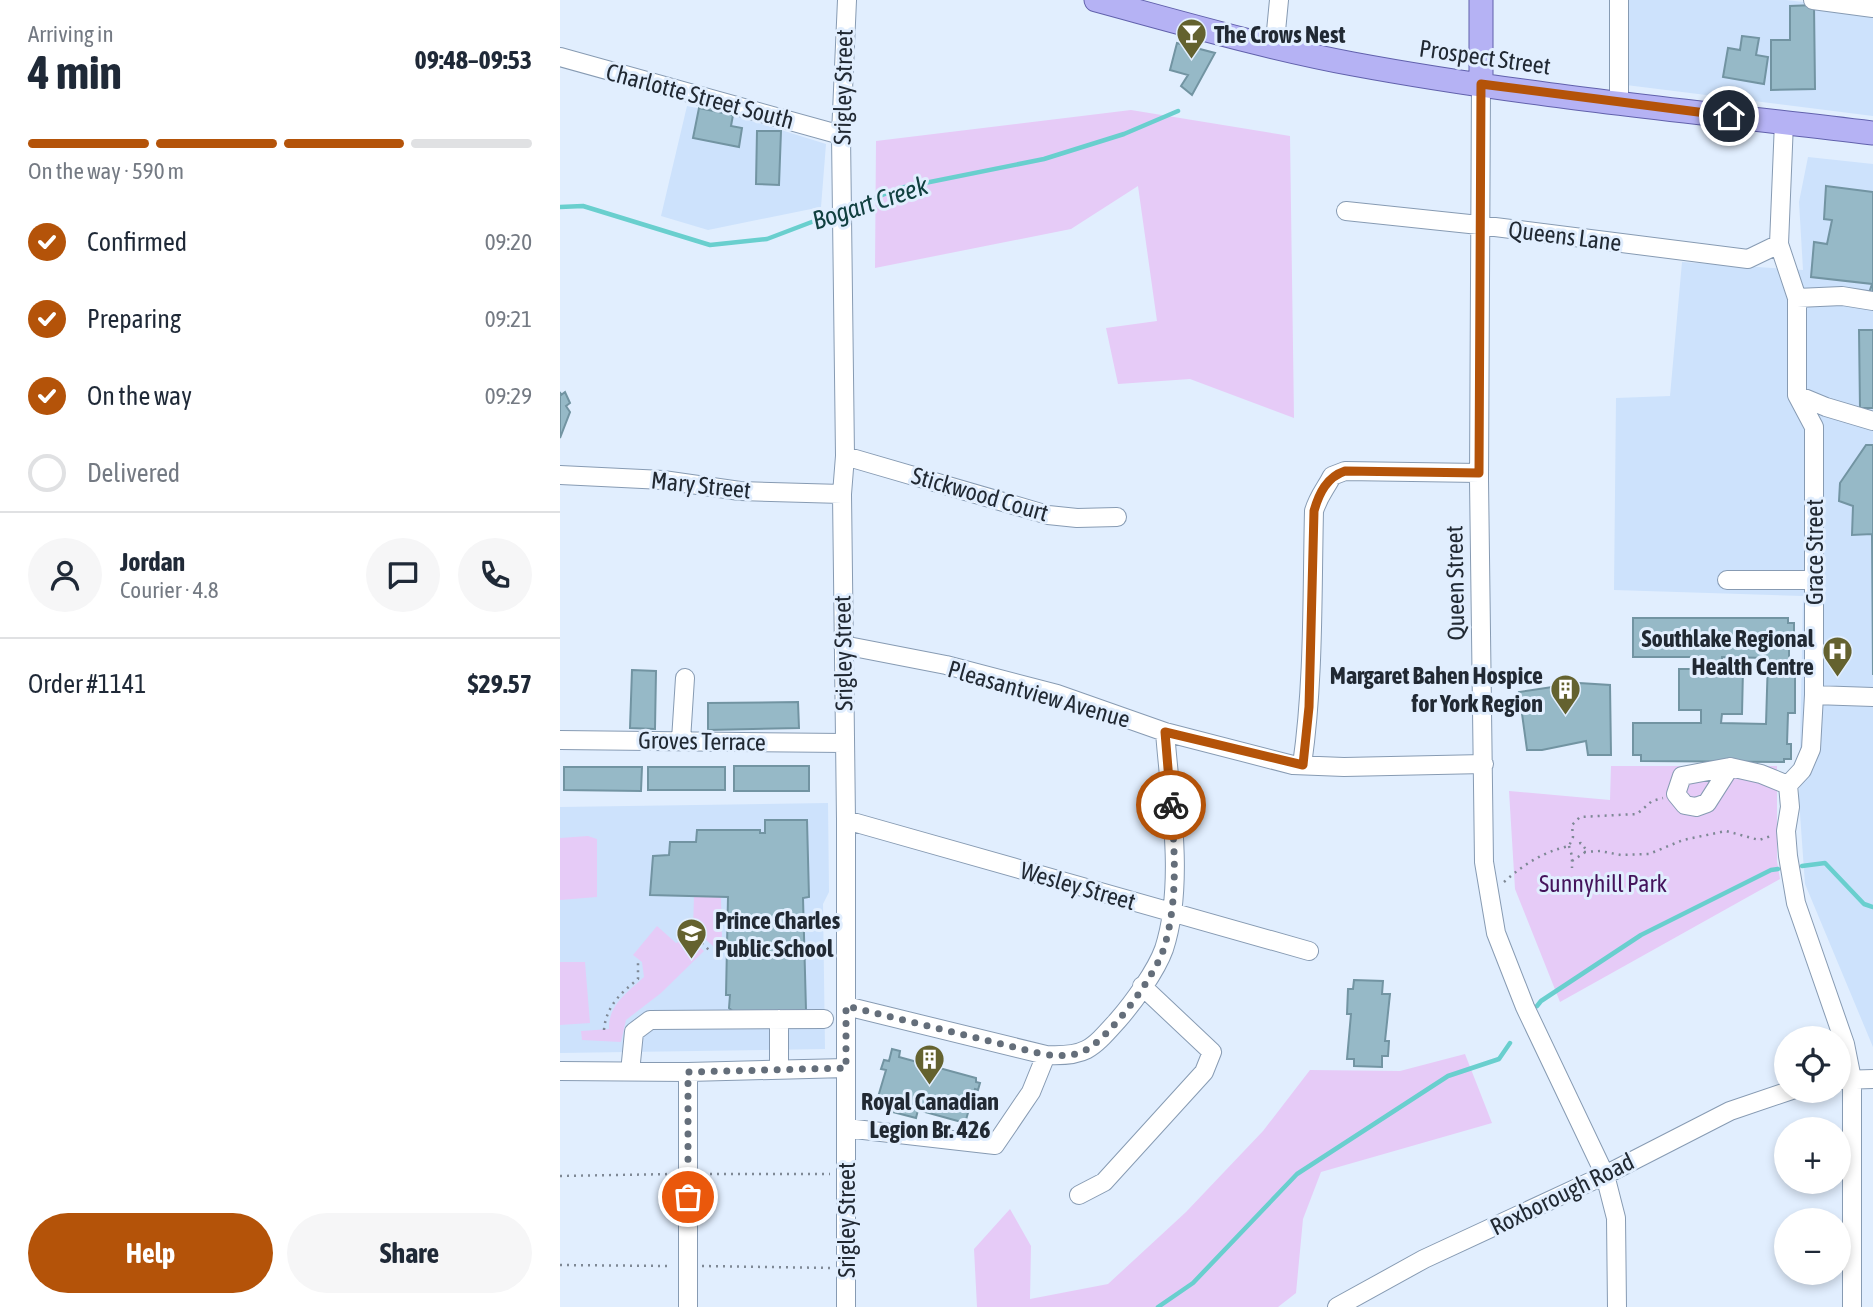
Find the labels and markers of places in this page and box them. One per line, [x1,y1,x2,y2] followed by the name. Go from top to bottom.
[1174,17,1208,61] bar icon: The Crows Nest
[1214,21,1345,48] place label: The Crows Nest
[1699,86,1759,146] pin
[1642,625,1815,680] place label: Southlake Regional Health Centre
[1820,635,1854,679] hospital icon: Southlake Regional Health Centre
[1330,662,1543,717] place label: Margaret Bahen Hospice for York Region
[1549,672,1583,716] building icon: Margaret Bahen Hospice for York Region
[715,907,841,962] place label: Prince Charles Public School
[675,917,709,961] school or university icon: Prince Charles Public School
[913,1042,947,1086] building icon: Royal Canadian Legion Br. 426
[861,1088,999,1143] place label: Royal Canadian Legion Br. 426
[658,1167,718,1227] pin

